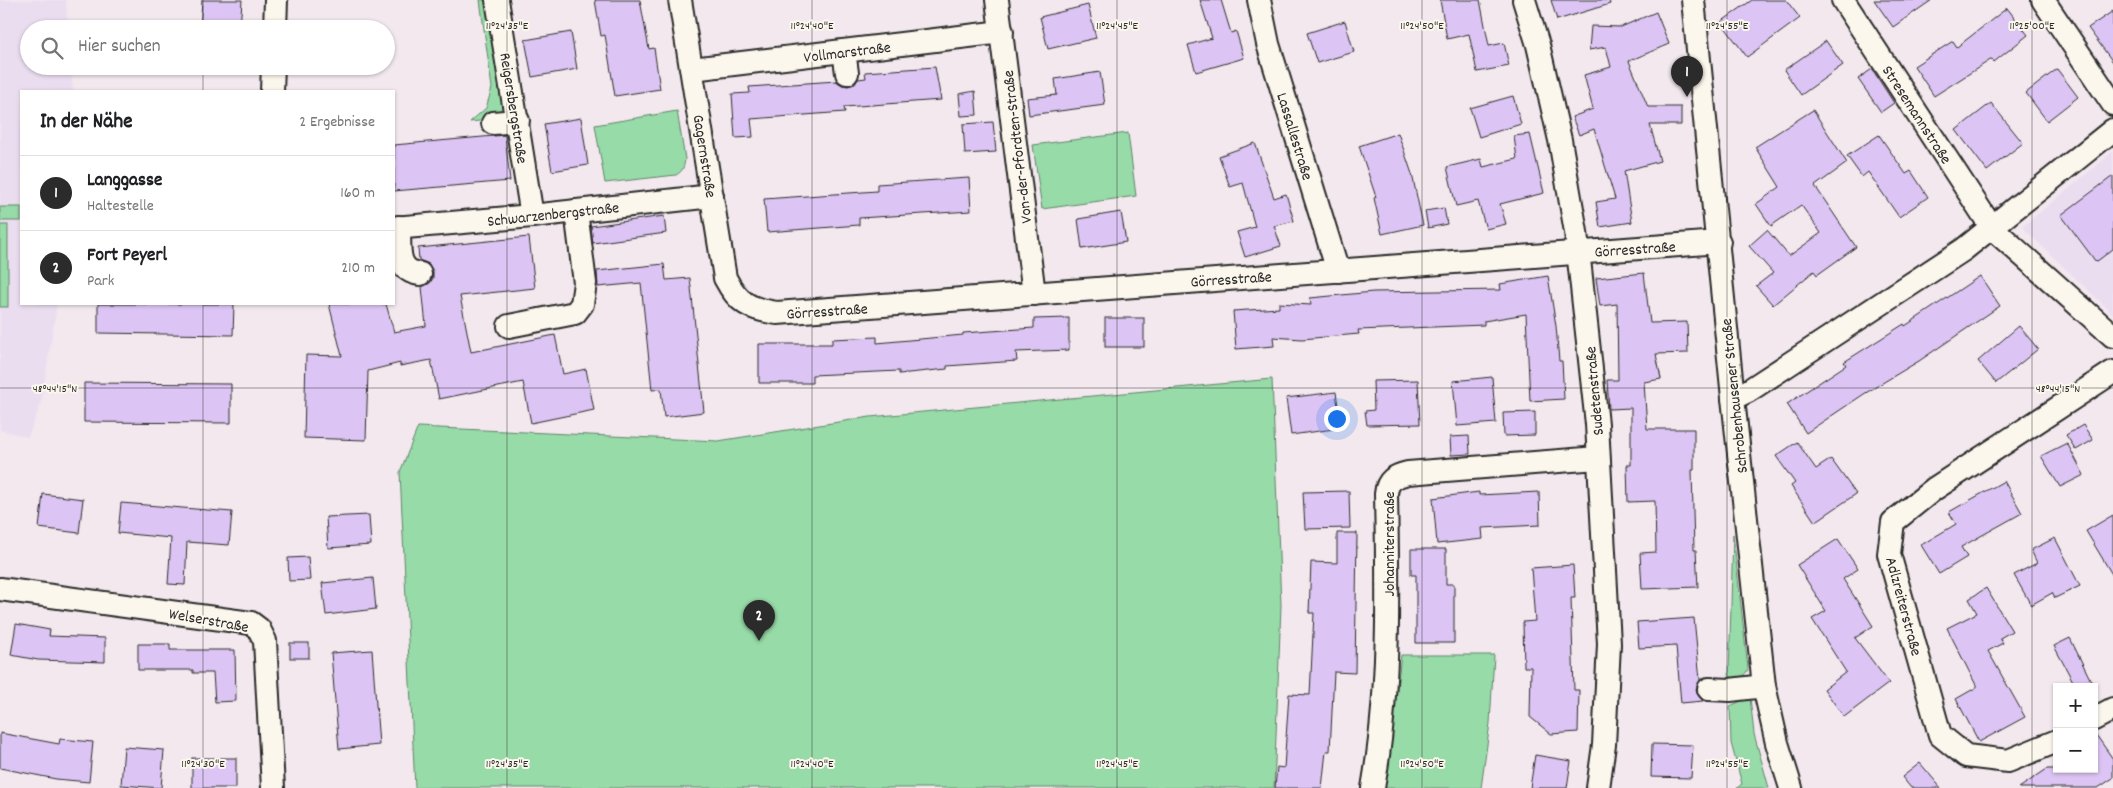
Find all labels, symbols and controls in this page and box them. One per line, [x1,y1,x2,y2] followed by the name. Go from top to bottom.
[486,18,529,35] text: 11°24'35"E
[791,18,834,35] text: 11°24'40"E
[1096,18,1139,35] text: 11°24'45"E
[1400,18,1444,35] text: 11°24'50"E
[1706,18,1749,35] text: 11°24'55"E
[2009,18,2055,35] text: 11°25'00"E
[20,20,395,75] search box
[38,34,66,62] icon: search
[78,34,161,61] text: Hier suchen
[802,37,892,70] street label: Vollmarstraße
[492,51,533,166] street label: Reigersbergstraße
[1671,56,1703,97] pin: 1
[1875,61,1957,169] street label: Stresemannstraße
[998,69,1039,224] street label: Von-der-Pfordten-Straße
[1269,90,1318,183] street label: Lassallestraße
[40,108,132,138] text: In der Nähe
[299,111,375,134] text: 2 Ergebnisse
[686,113,721,200] street label: Gagernstraße
[87,168,162,195] text: Langgasse
[54,182,58,205] text: 1
[340,182,375,205] text: 160 m
[87,195,154,218] text: Haltestelle
[486,197,620,234] street label: Schwarzenbergstraße
[1594,236,1677,265] street label: Görresstraße
[87,243,167,270] text: Fort Peyerl
[53,257,60,280] text: 2
[341,257,375,280] text: 210 m
[1190,266,1273,295] street label: Görresstraße
[87,270,114,293] text: Park
[786,298,869,327] street label: Görresstraße
[1716,317,1755,474] street label: Schrobenhausener Straße
[1580,345,1611,436] street label: Sudetenstraße
[33,381,77,398] text: 48°44'15"N
[2036,381,2080,398] text: 48°44'15"N
[1324,406,1350,432] your location
[1379,491,1402,597] street label: Johanniterstraße
[1878,555,1927,659] street label: Adlzreiterstraße
[743,600,775,641] pin: 2
[167,603,250,640] street label: Welserstraße
[2053,683,2098,773] map controls
[2053,683,2098,728] button: +
[2053,728,2098,773] button: −
[181,756,225,773] text: 11°24'30"E
[486,756,529,773] text: 11°24'35"E
[791,756,834,773] text: 11°24'40"E
[1096,756,1139,773] text: 11°24'45"E
[1400,756,1444,773] text: 11°24'50"E
[1706,756,1749,773] text: 11°24'55"E

